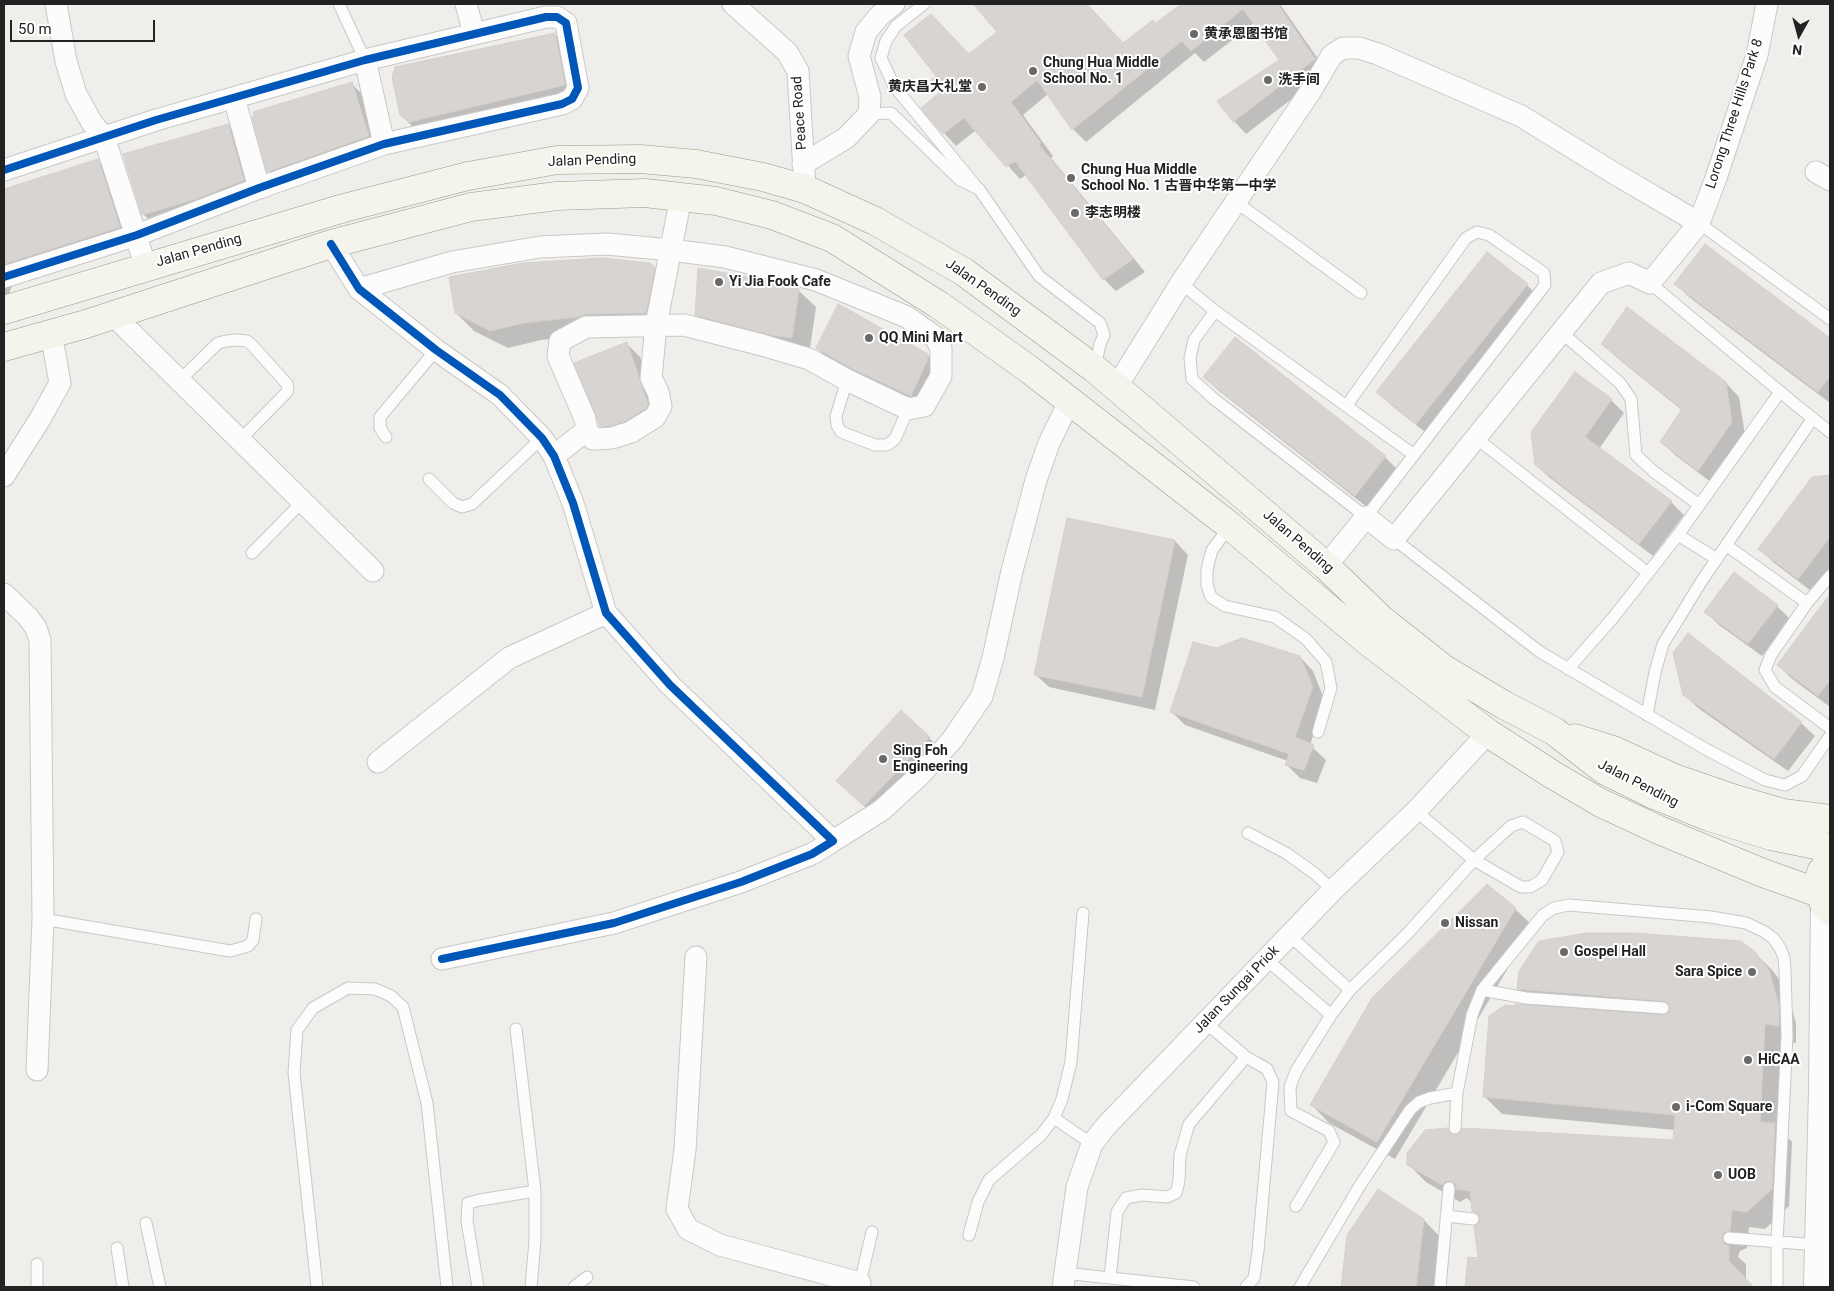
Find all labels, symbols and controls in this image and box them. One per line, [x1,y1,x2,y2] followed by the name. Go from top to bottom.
[12,10,158,42] scale bar
[1774,10,1824,60] north arrow
[18,20,52,38] text: 50 m
[1204,26,1288,42] place label: 黄承恩图书馆
[1188,28,1200,40] marker: 黄承恩图书馆
[1703,37,1767,191] street label: Lorong Three Hills Park 8
[1791,41,1803,58] text: N
[1043,55,1159,88] place label: Chung Hua Middle School No. 1
[1027,65,1039,77] marker: Chung Hua Middle School No. 1
[1278,72,1320,88] place label: 洗手间
[1262,74,1274,86] marker: 洗手间
[789,75,811,151] street label: Peace Road
[888,79,972,95] place label: 黄庆昌大礼堂
[976,81,988,93] marker: 黄庆昌大礼堂
[548,151,636,171] street label: Jalan Pending
[1081,162,1277,194] place label: Chung Hua Middle School No. 1 古晋中华第一中学
[1065,172,1077,184] marker: Chung Hua Middle School No. 1 古晋中华第一中学
[1085,205,1141,221] place label: 李志明楼
[1069,207,1081,219] marker: 李志明楼
[154,231,244,271] street label: Jalan Pending
[942,256,1024,320] street label: Jalan Pending
[729,274,831,290] place label: Yi Jia Fook Cafe
[713,276,725,288] marker: Yi Jia Fook Cafe
[879,330,963,346] place label: QQ Mini Mart
[863,332,875,344] marker: QQ Mini Mart
[1259,507,1337,577] street label: Jalan Pending
[893,743,968,776] place label: Sing Foh Engineering
[877,753,889,765] marker: Sing Foh Engineering
[1595,756,1681,812] street label: Jalan Pending
[1455,915,1498,931] place label: Nissan
[1439,917,1451,929] marker: Nissan
[1191,943,1283,1037] street label: Jalan Sungai Priok
[1574,944,1646,960] place label: Gospel Hall
[1558,946,1570,958] marker: Gospel Hall
[1675,964,1742,980] place label: Sara Spice
[1746,966,1758,978] marker: Sara Spice
[1758,1052,1800,1068] place label: HiCAA
[1742,1054,1754,1066] marker: HiCAA
[1686,1099,1772,1115] place label: i-Com Square
[1670,1101,1682,1113] marker: i-Com Square
[1728,1167,1756,1183] place label: UOB
[1712,1169,1724,1181] marker: UOB

